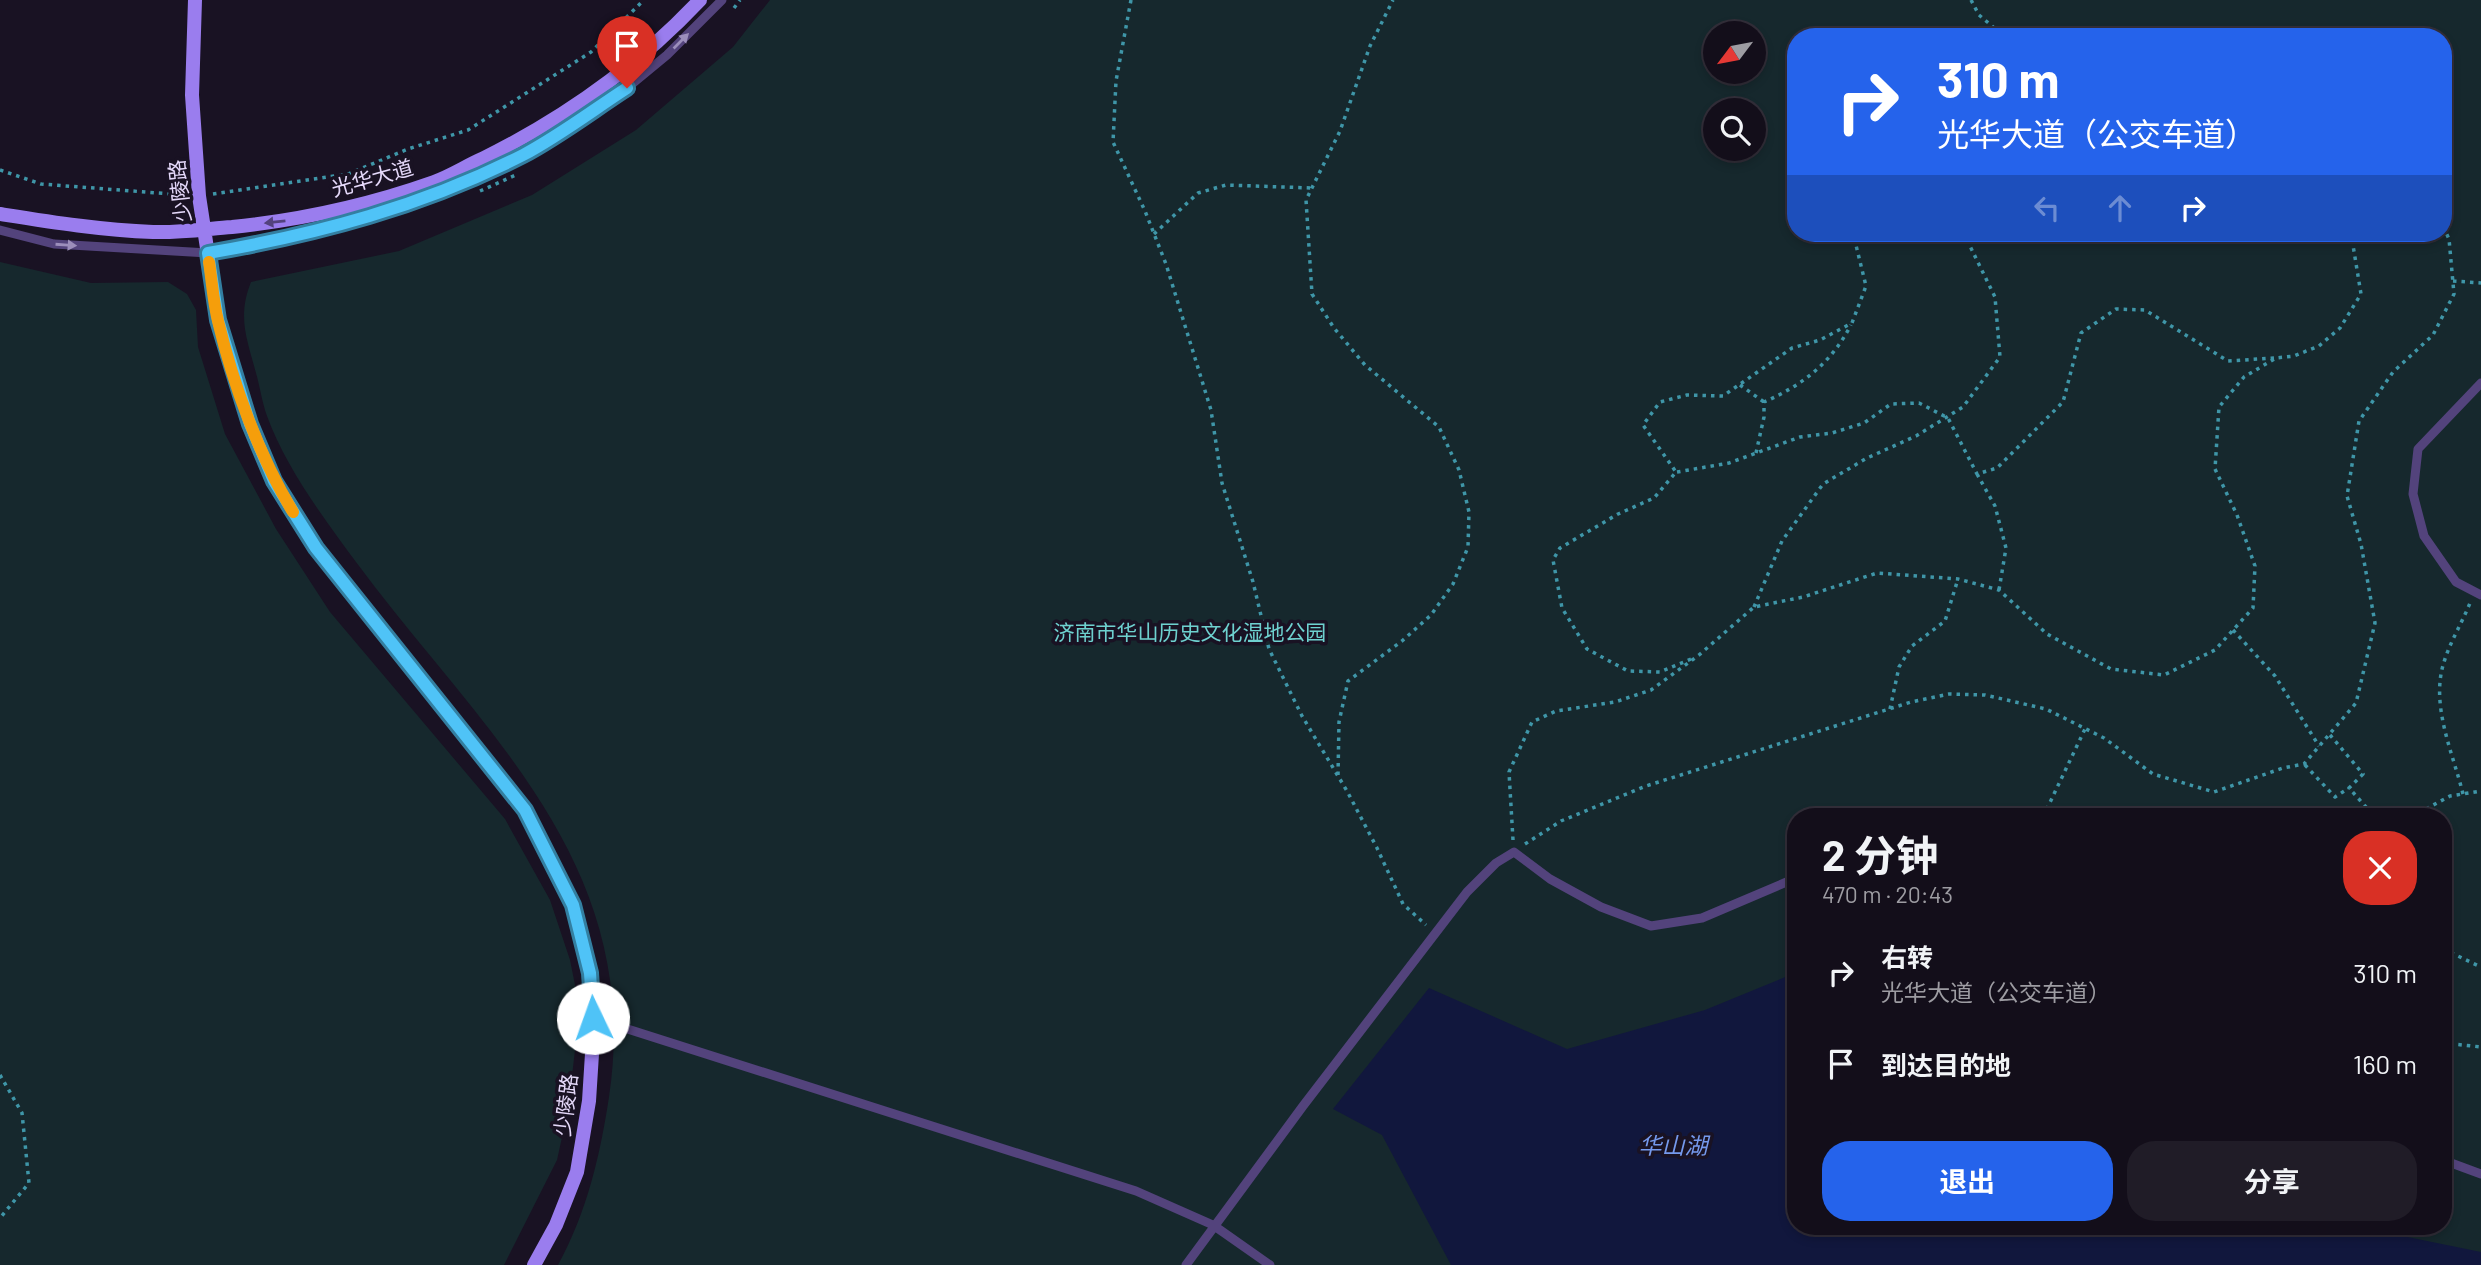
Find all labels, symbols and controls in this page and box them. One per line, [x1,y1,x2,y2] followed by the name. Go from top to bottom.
[597,16,657,88] pin
[1703,21,1766,84] north arrow
[1703,21,1766,161] map controls
[608,27,646,65] icon: arrive
[673,33,690,50] one-way arrow
[1937,49,2059,108] text: 310 m
[1822,56,1913,147] icon: right
[1703,98,1766,161] button: search
[1937,114,2257,152] text: 光华大道（公交车道）
[328,153,416,201] street label: 光华大道
[163,158,195,224] street label: 少陵路
[2028,189,2066,227] icon: left
[2101,189,2139,227] icon: ahead
[2174,189,2212,227] icon: right
[264,217,286,228] one-way arrow
[56,240,78,251] one-way arrow
[1054,619,1327,644] park label: 济南市华山历史文化湿地公园
[1822,829,1938,879] text: 2 分钟
[2343,831,2417,905] button: close
[1822,880,1953,908] text: 470 m · 20:43
[1881,941,1933,972] text: 右转
[1822,954,1860,992] icon: right
[2353,957,2417,988] text: 310 m
[1881,978,2111,1006] text: 光华大道（公交车道）
[556,981,630,1055] position arrow
[1822,1045,1860,1083] icon: arrive
[2353,1048,2417,1079] text: 160 m
[1881,1049,2011,1080] text: 到达目的地
[549,1072,581,1138] street label: 少陵路
[1639,1131,1711,1159] water label: 华山湖
[1822,1141,2113,1221] button: 退出
[2127,1141,2417,1221] button: 分享

